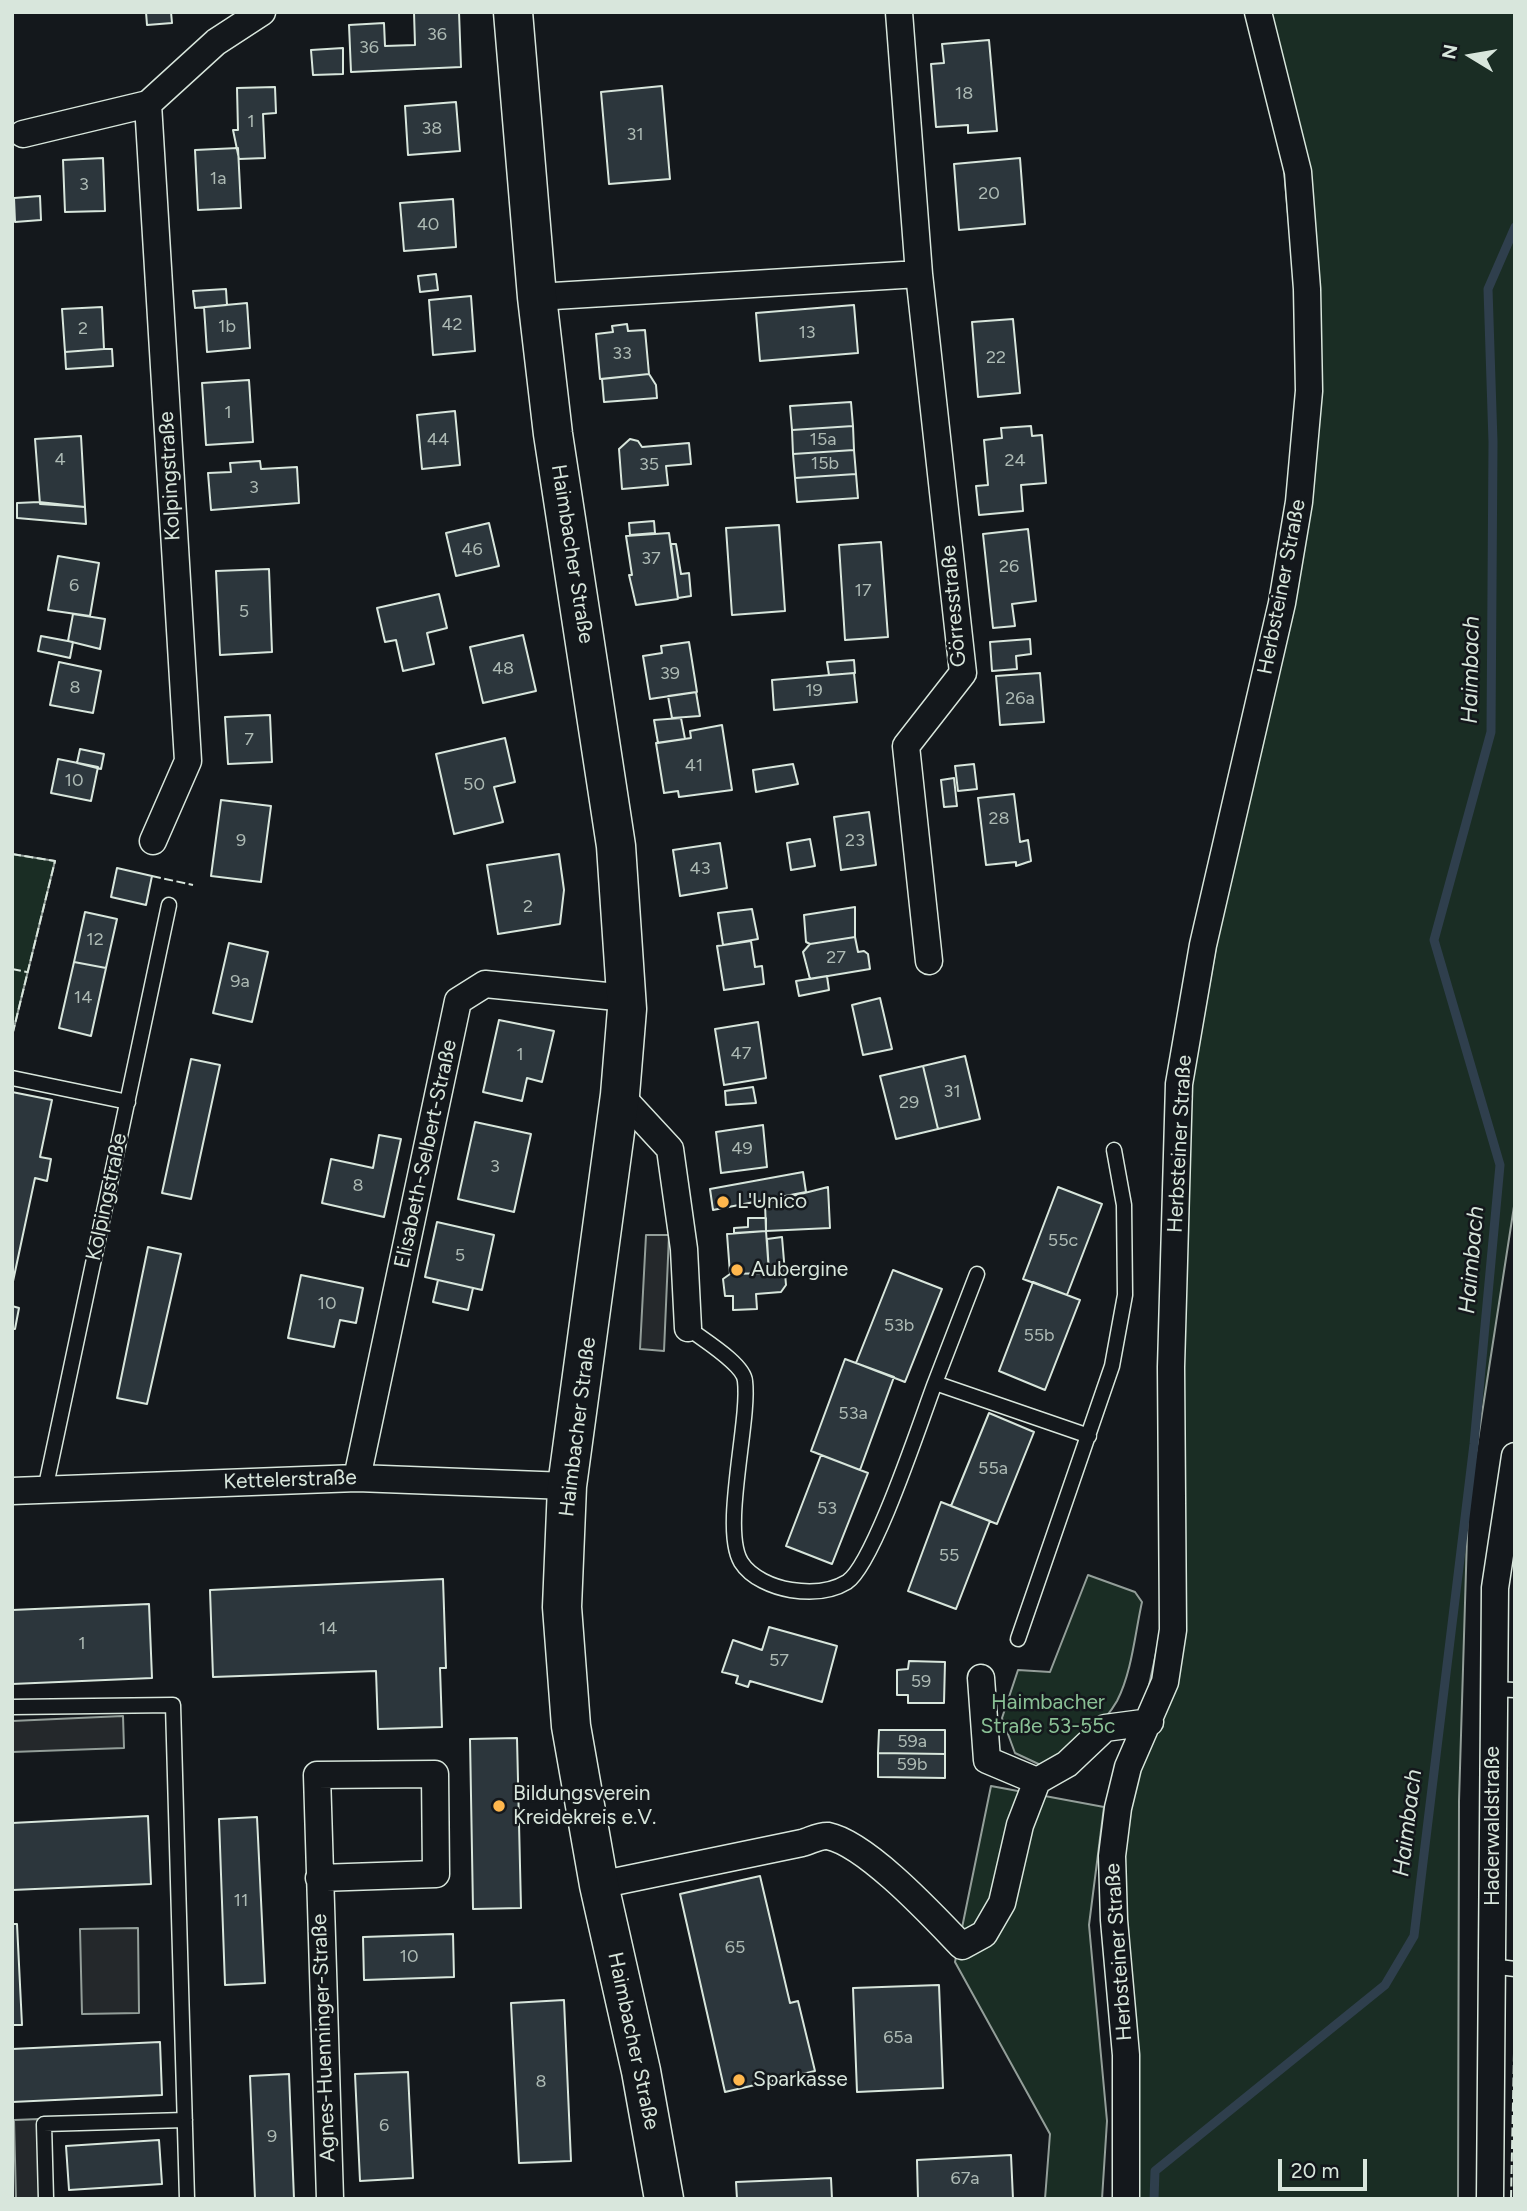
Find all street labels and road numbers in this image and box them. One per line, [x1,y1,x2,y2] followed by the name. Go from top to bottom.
[154,411,186,541] street label: Kolpingstraße
[545,463,599,645] street label: Haimbacher Straße
[1253,497,1311,677] street label: Herbsteiner Straße
[936,544,972,668] street label: Görresstraße
[389,1037,463,1271] street label: Elisabeth-Selbert-Straße
[1163,1054,1197,1234] street label: Herbsteiner Straße
[81,1131,133,1263] street label: Kolpingstraße
[554,1336,602,1518] street label: Haimbacher Straße
[223,1465,357,1495] street label: Kettelerstraße
[1480,1746,1506,1906] street label: Haderwaldstraße
[1100,1862,1138,2042] street label: Herbsteiner Straße
[307,1913,341,2163] street label: Agnes-Huenninger-Straße
[602,1950,664,2132] street label: Haimbacher Straße

